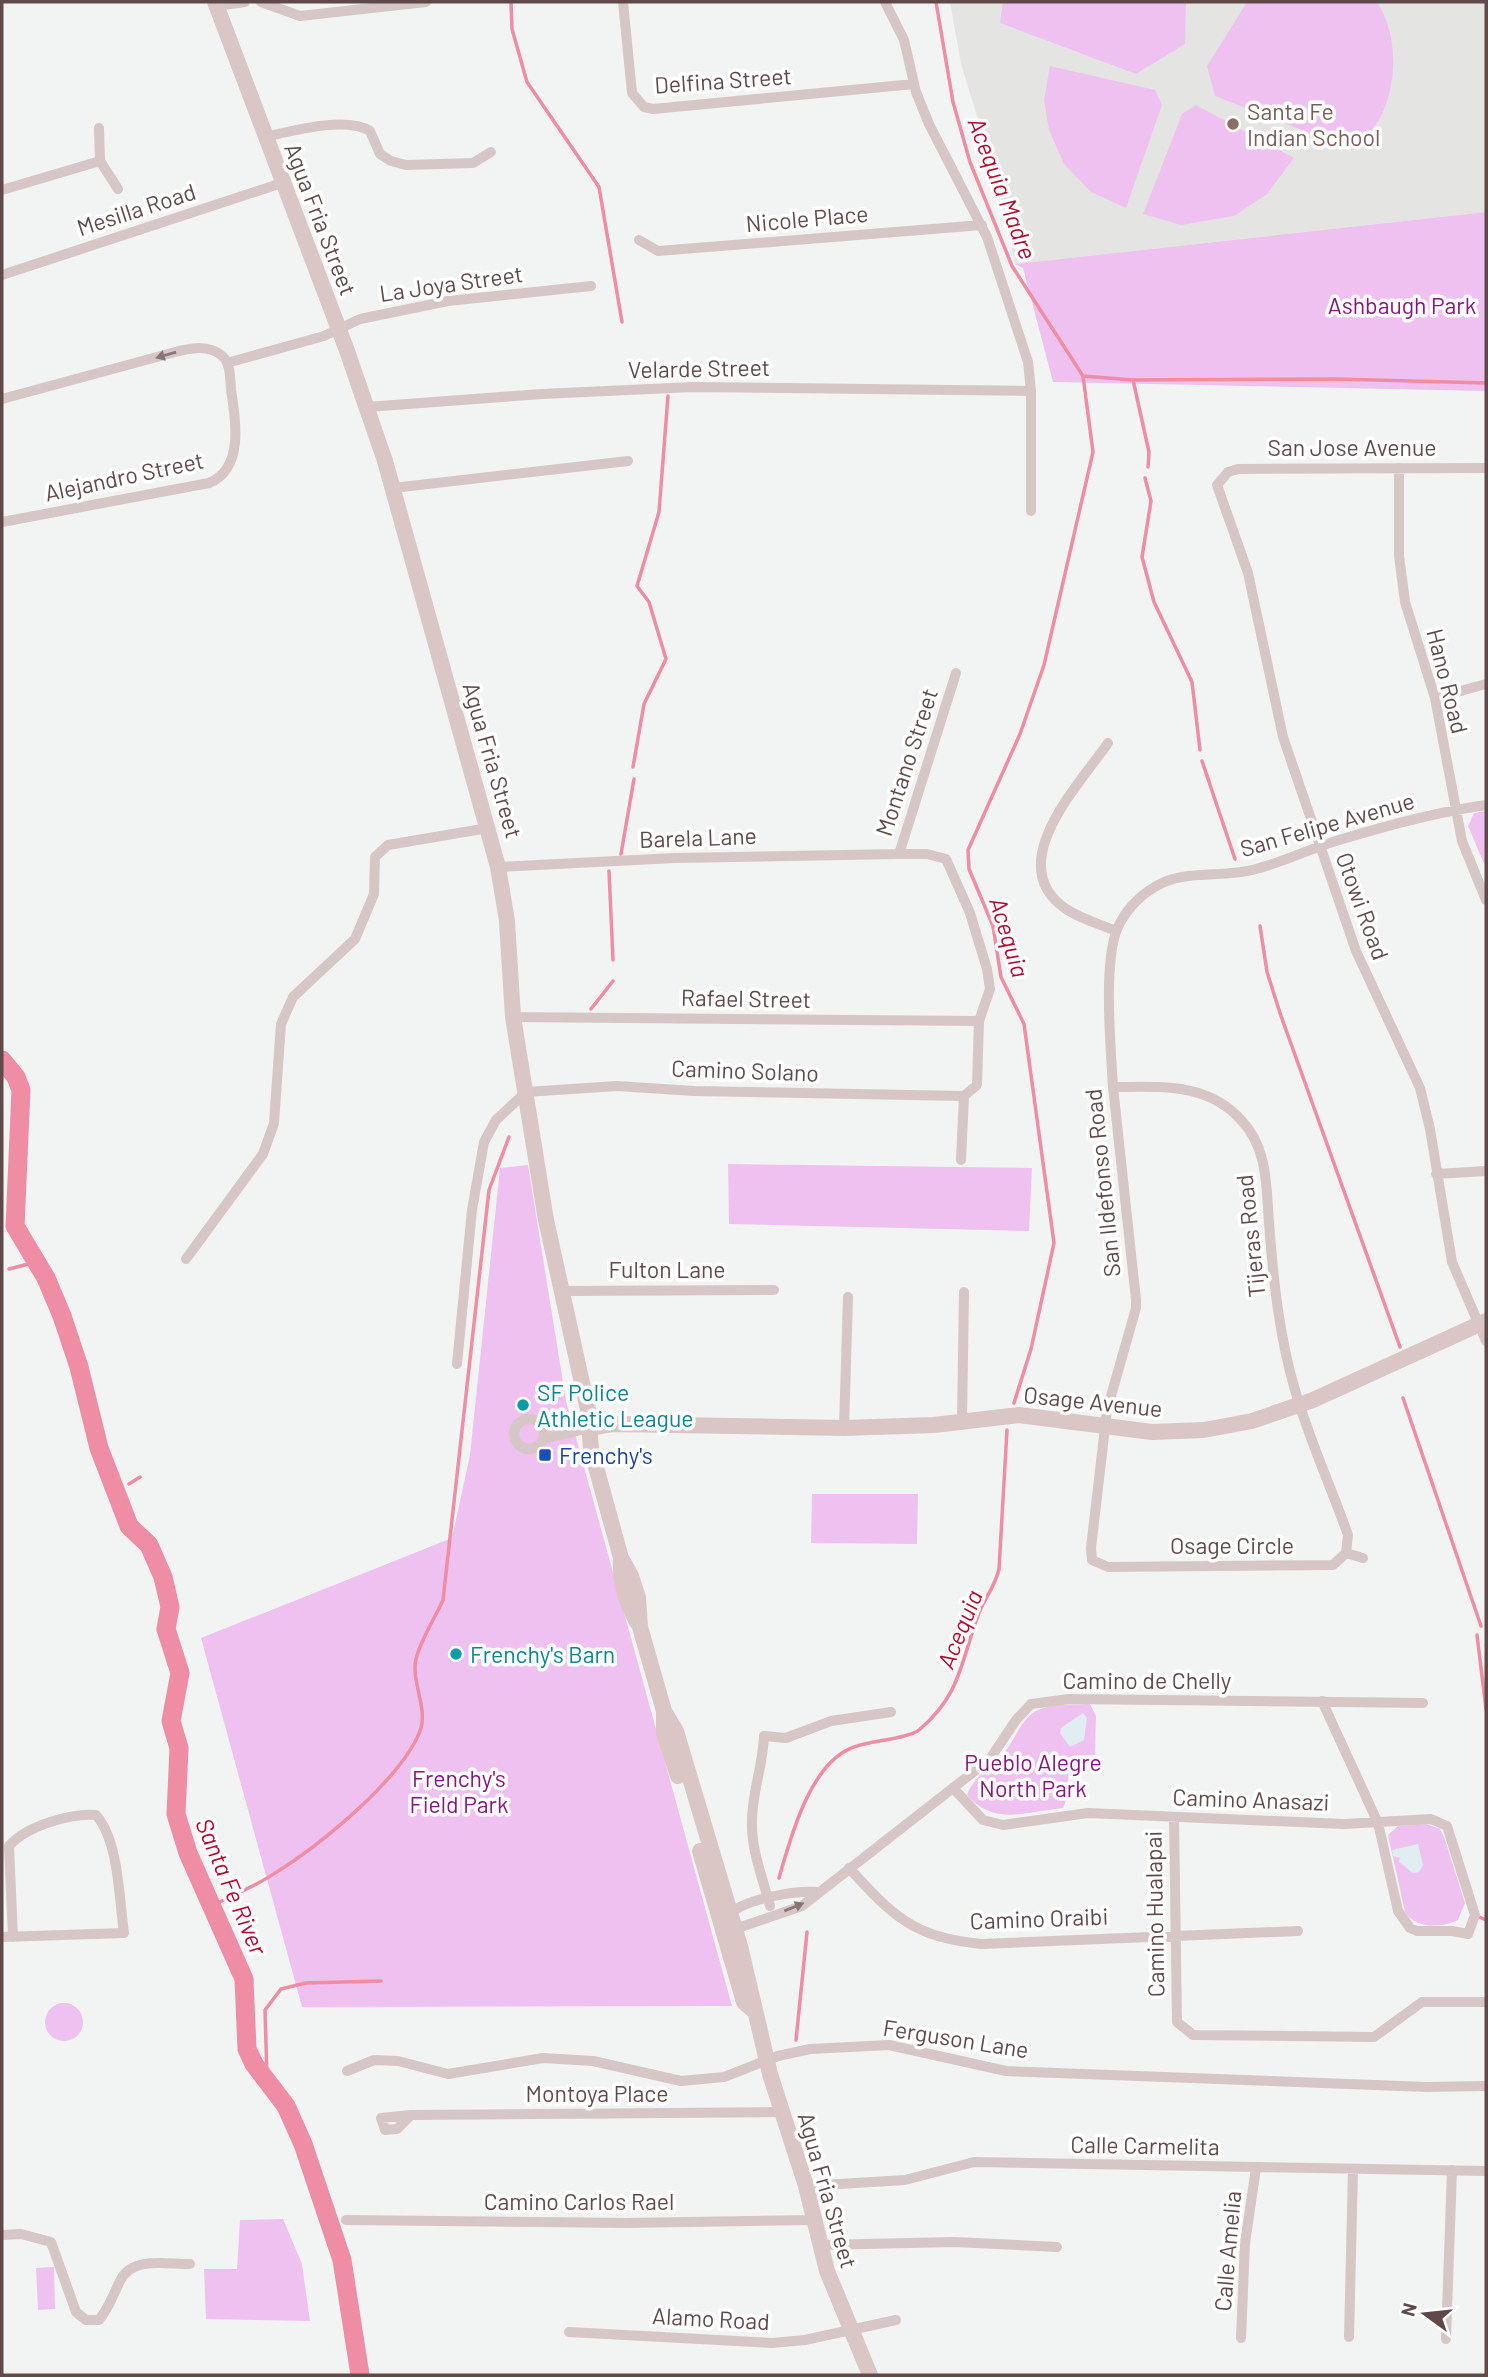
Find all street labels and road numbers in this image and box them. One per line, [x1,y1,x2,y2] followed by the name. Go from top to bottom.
[653,61,793,99] street label: Delfina Street
[279,139,363,299] street label: Agua Fria Street
[73,177,199,241] street label: Mesilla Road
[745,199,869,237] street label: Nicole Place
[378,259,524,307] street label: La Joya Street
[628,353,770,383] street label: Velarde Street
[1268,433,1436,461] street label: San Jose Avenue
[42,445,206,507] street label: Alejandro Street
[1421,626,1475,736] street label: Hano Road
[457,679,529,841] street label: Agua Fria Street
[869,685,943,839] street label: Montano Street
[1237,786,1417,862] street label: San Felipe Avenue
[639,821,757,853] street label: Barela Lane
[1331,848,1395,964] street label: Otowi Road
[681,983,811,1013] street label: Rafael Street
[671,1053,819,1087] street label: Camino Solano
[1078,1087,1126,1279] street label: San Ildefonso Road
[1230,1173,1270,1299] street label: Tijeras Road
[608,1255,726,1283] street label: Fulton Lane
[1022,1380,1164,1422] street label: Osage Avenue
[1170,1531,1294,1559] street label: Osage Circle
[1063,1666,1232,1694] street label: Camino de Chelly
[1172,1782,1330,1816] street label: Camino Anasazi
[1139,1831,1169,1997] street label: Camino Hualapai
[969,1902,1109,1934] street label: Camino Oraibi
[881,2013,1031,2063] street label: Ferguson Lane
[526,2079,669,2107] street label: Montoya Place
[792,2109,864,2271] street label: Agua Fria Street
[1070,2130,1220,2160] street label: Calle Carmelita
[484,2187,674,2215] street label: Camino Carlos Rael
[1208,2190,1246,2312] street label: Calle Amelia
[651,2301,771,2335] street label: Alamo Road

